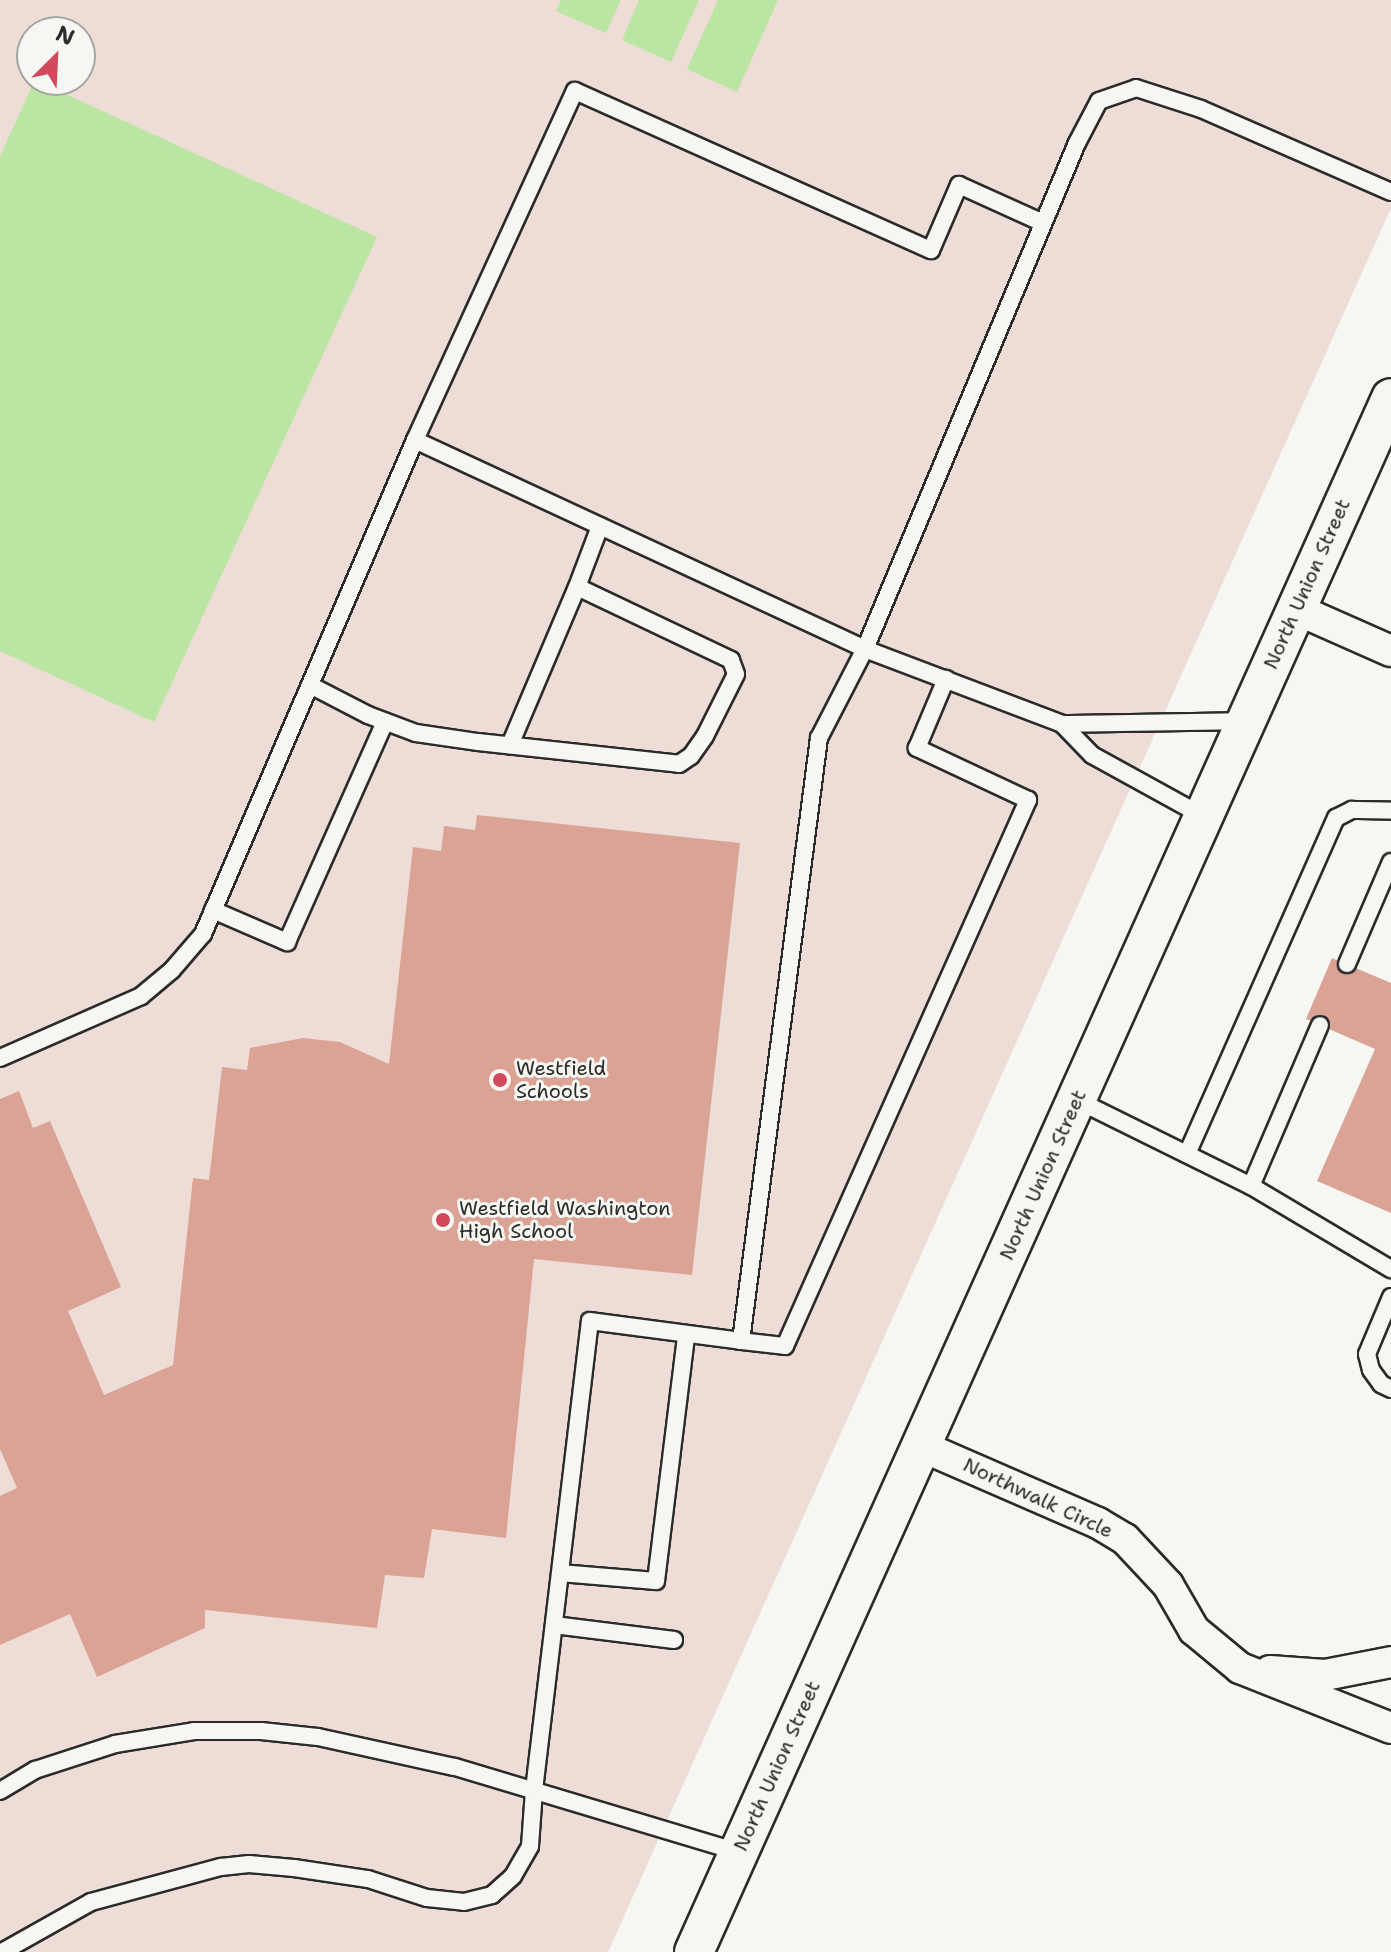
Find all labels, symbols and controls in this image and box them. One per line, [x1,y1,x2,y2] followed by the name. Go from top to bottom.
[16,16,96,96] north arrow
[51,19,79,52] text: N
[1259,495,1355,673] street label: North Union Street
[516,1056,606,1103] place label: Westfield Schools
[491,1071,509,1089] marker: Westfield Schools
[995,1086,1091,1264] street label: North Union Street
[459,1196,671,1243] place label: Westfield Washington High School
[434,1211,452,1229] marker: Westfield Washington High School
[959,1453,1117,1543] street label: Northwalk Circle
[729,1677,825,1855] street label: North Union Street

